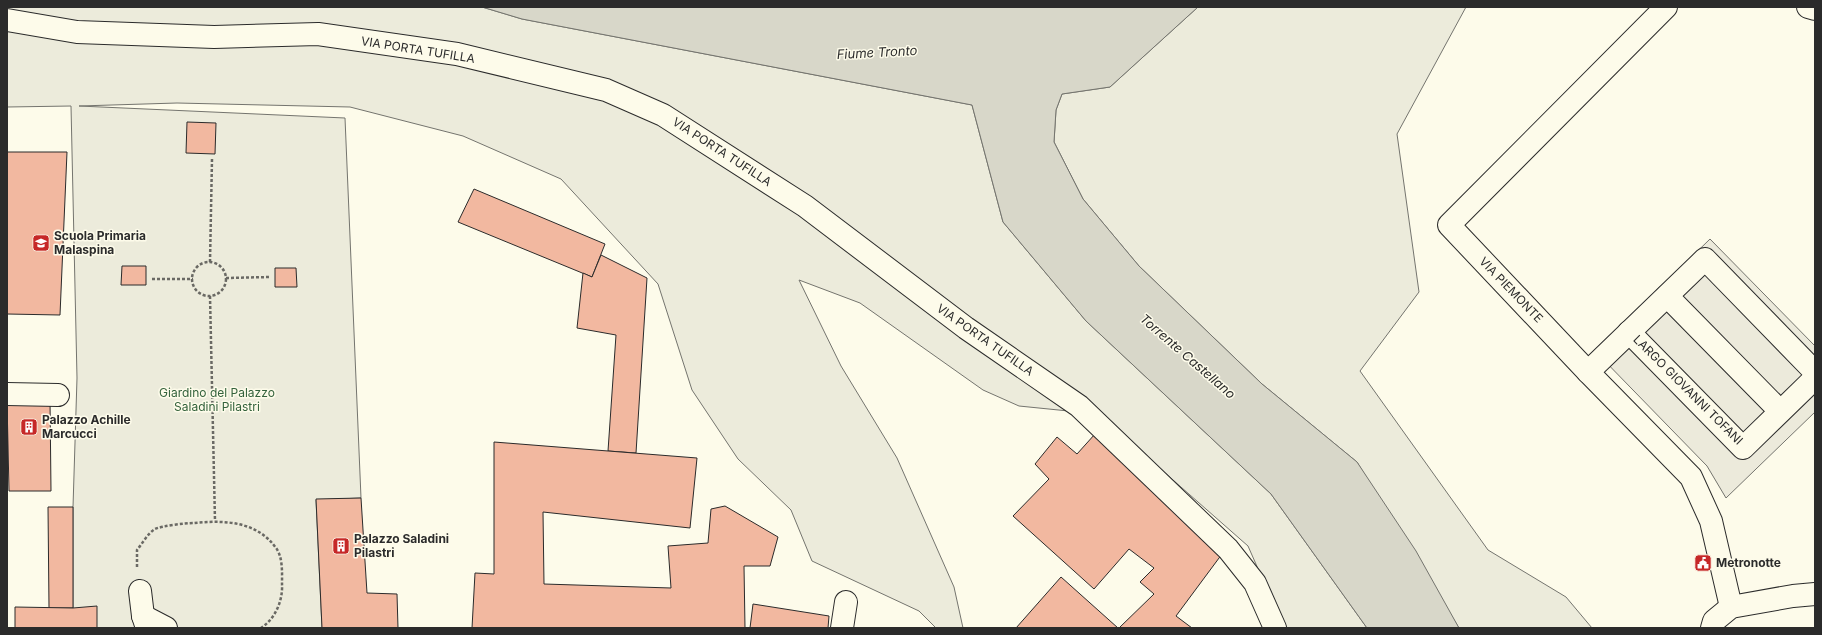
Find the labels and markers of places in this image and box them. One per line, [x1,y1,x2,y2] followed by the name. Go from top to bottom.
[54,228,146,257] place label: Scuola Primaria Malaspina
[31,233,51,253] school or university icon: Scuola Primaria Malaspina
[42,412,131,441] place label: Palazzo Achille Marcucci
[19,417,39,437] building icon: Palazzo Achille Marcucci
[354,531,449,560] place label: Palazzo Saladini Pilastri
[331,536,351,556] building icon: Palazzo Saladini Pilastri
[1693,553,1713,573] public building icon: Metronotte
[1716,555,1781,570] place label: Metronotte

